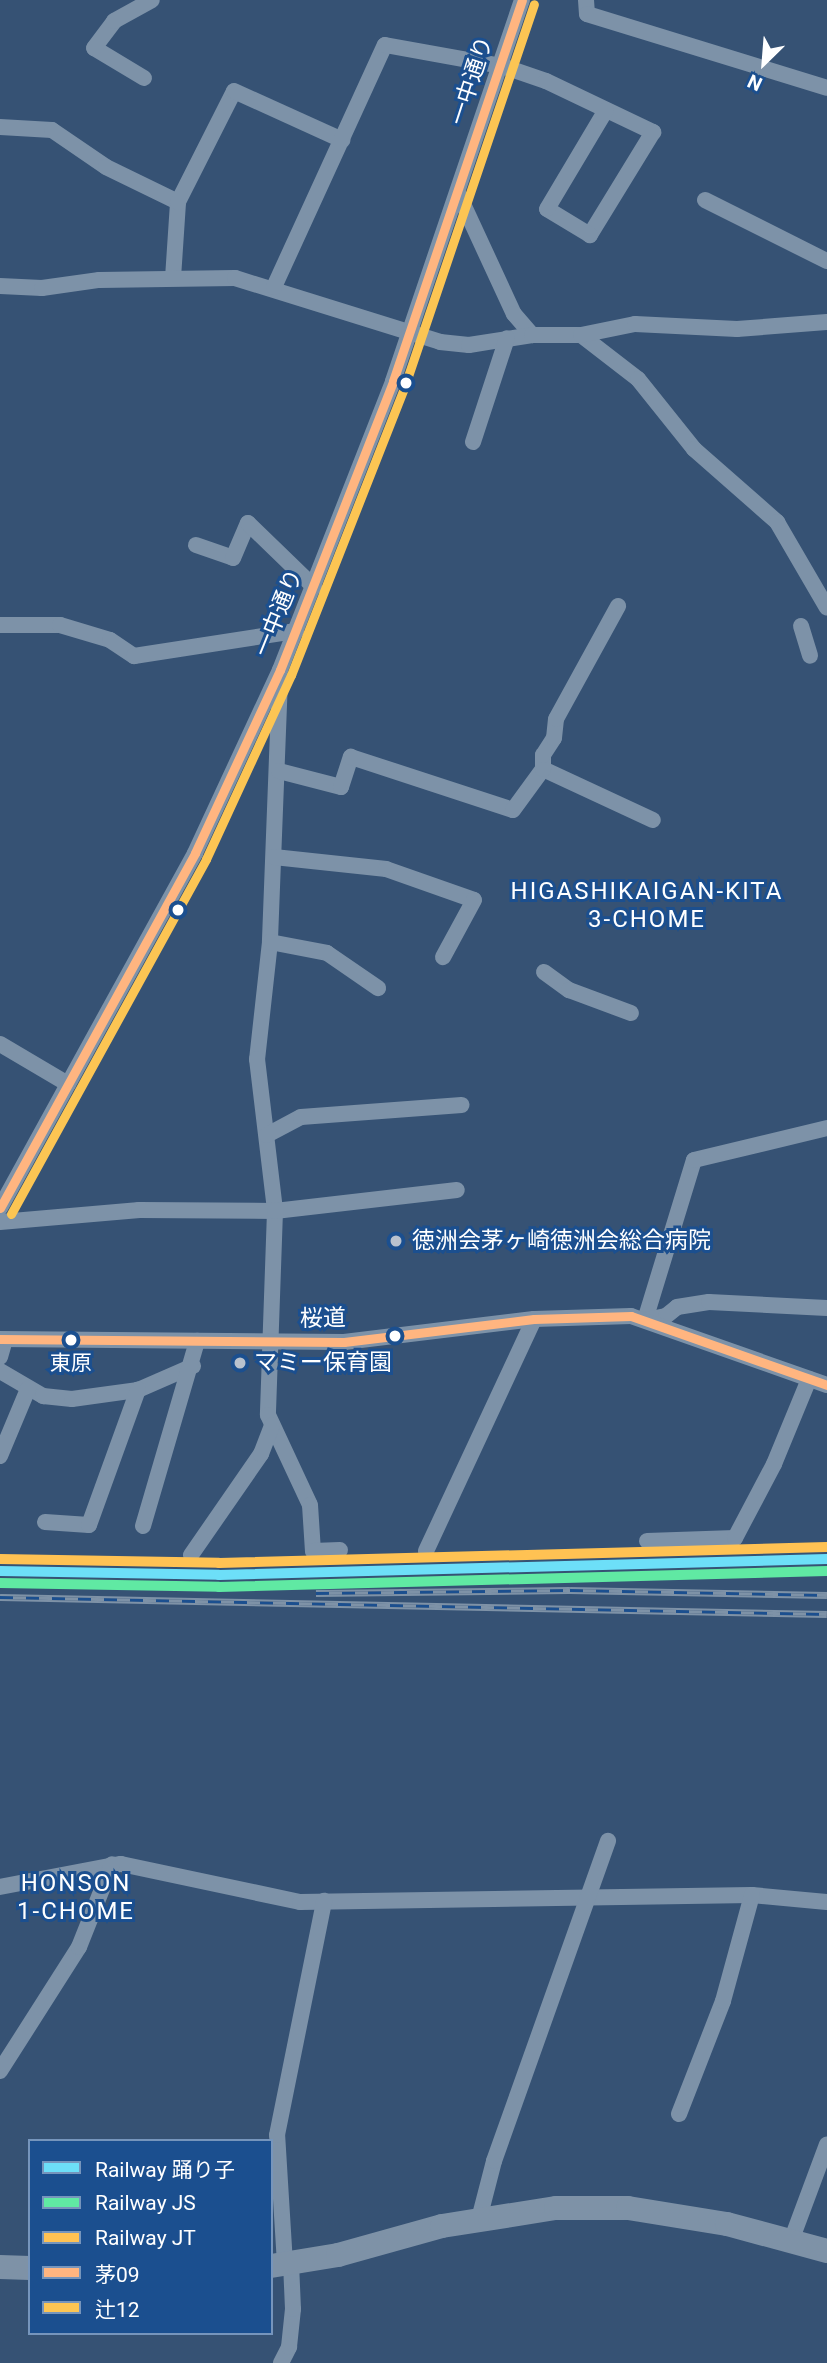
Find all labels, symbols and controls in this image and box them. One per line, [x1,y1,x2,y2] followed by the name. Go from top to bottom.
[729,28,799,98] north arrow
[445,33,499,129] street label: 一中通り
[744,69,766,96] text: N
[399,376,413,390] unlabelled marker
[249,565,309,661] street label: 一中通り
[513,878,781,934] district label: HIGASHIKAIGAN-KITA 3-CHOME
[171,903,185,917] unlabelled marker
[412,1227,711,1255] place label: 徳洲会茅ヶ崎徳洲会総合病院
[386,1231,406,1251] marker: 徳洲会茅ヶ崎徳洲会総合病院
[300,1305,346,1333] street label: 桜道
[388,1329,402,1343] unlabelled marker
[64,1333,78,1347] marker: 東原
[254,1349,392,1377] place label: マミー保育園
[50,1350,92,1376] place label: 東原
[232,1355,248,1371] marker: マミー保育園
[18,1870,134,1926] district label: HONSON 1-CHOME
[28,2139,273,2335] legend
[95,2158,235,2182] text: Railway 踊り子
[95,2191,196,2215] text: Railway JS
[95,2226,196,2250] text: Railway JT
[95,2263,140,2287] text: 茅09
[95,2298,140,2322] text: 辻12

